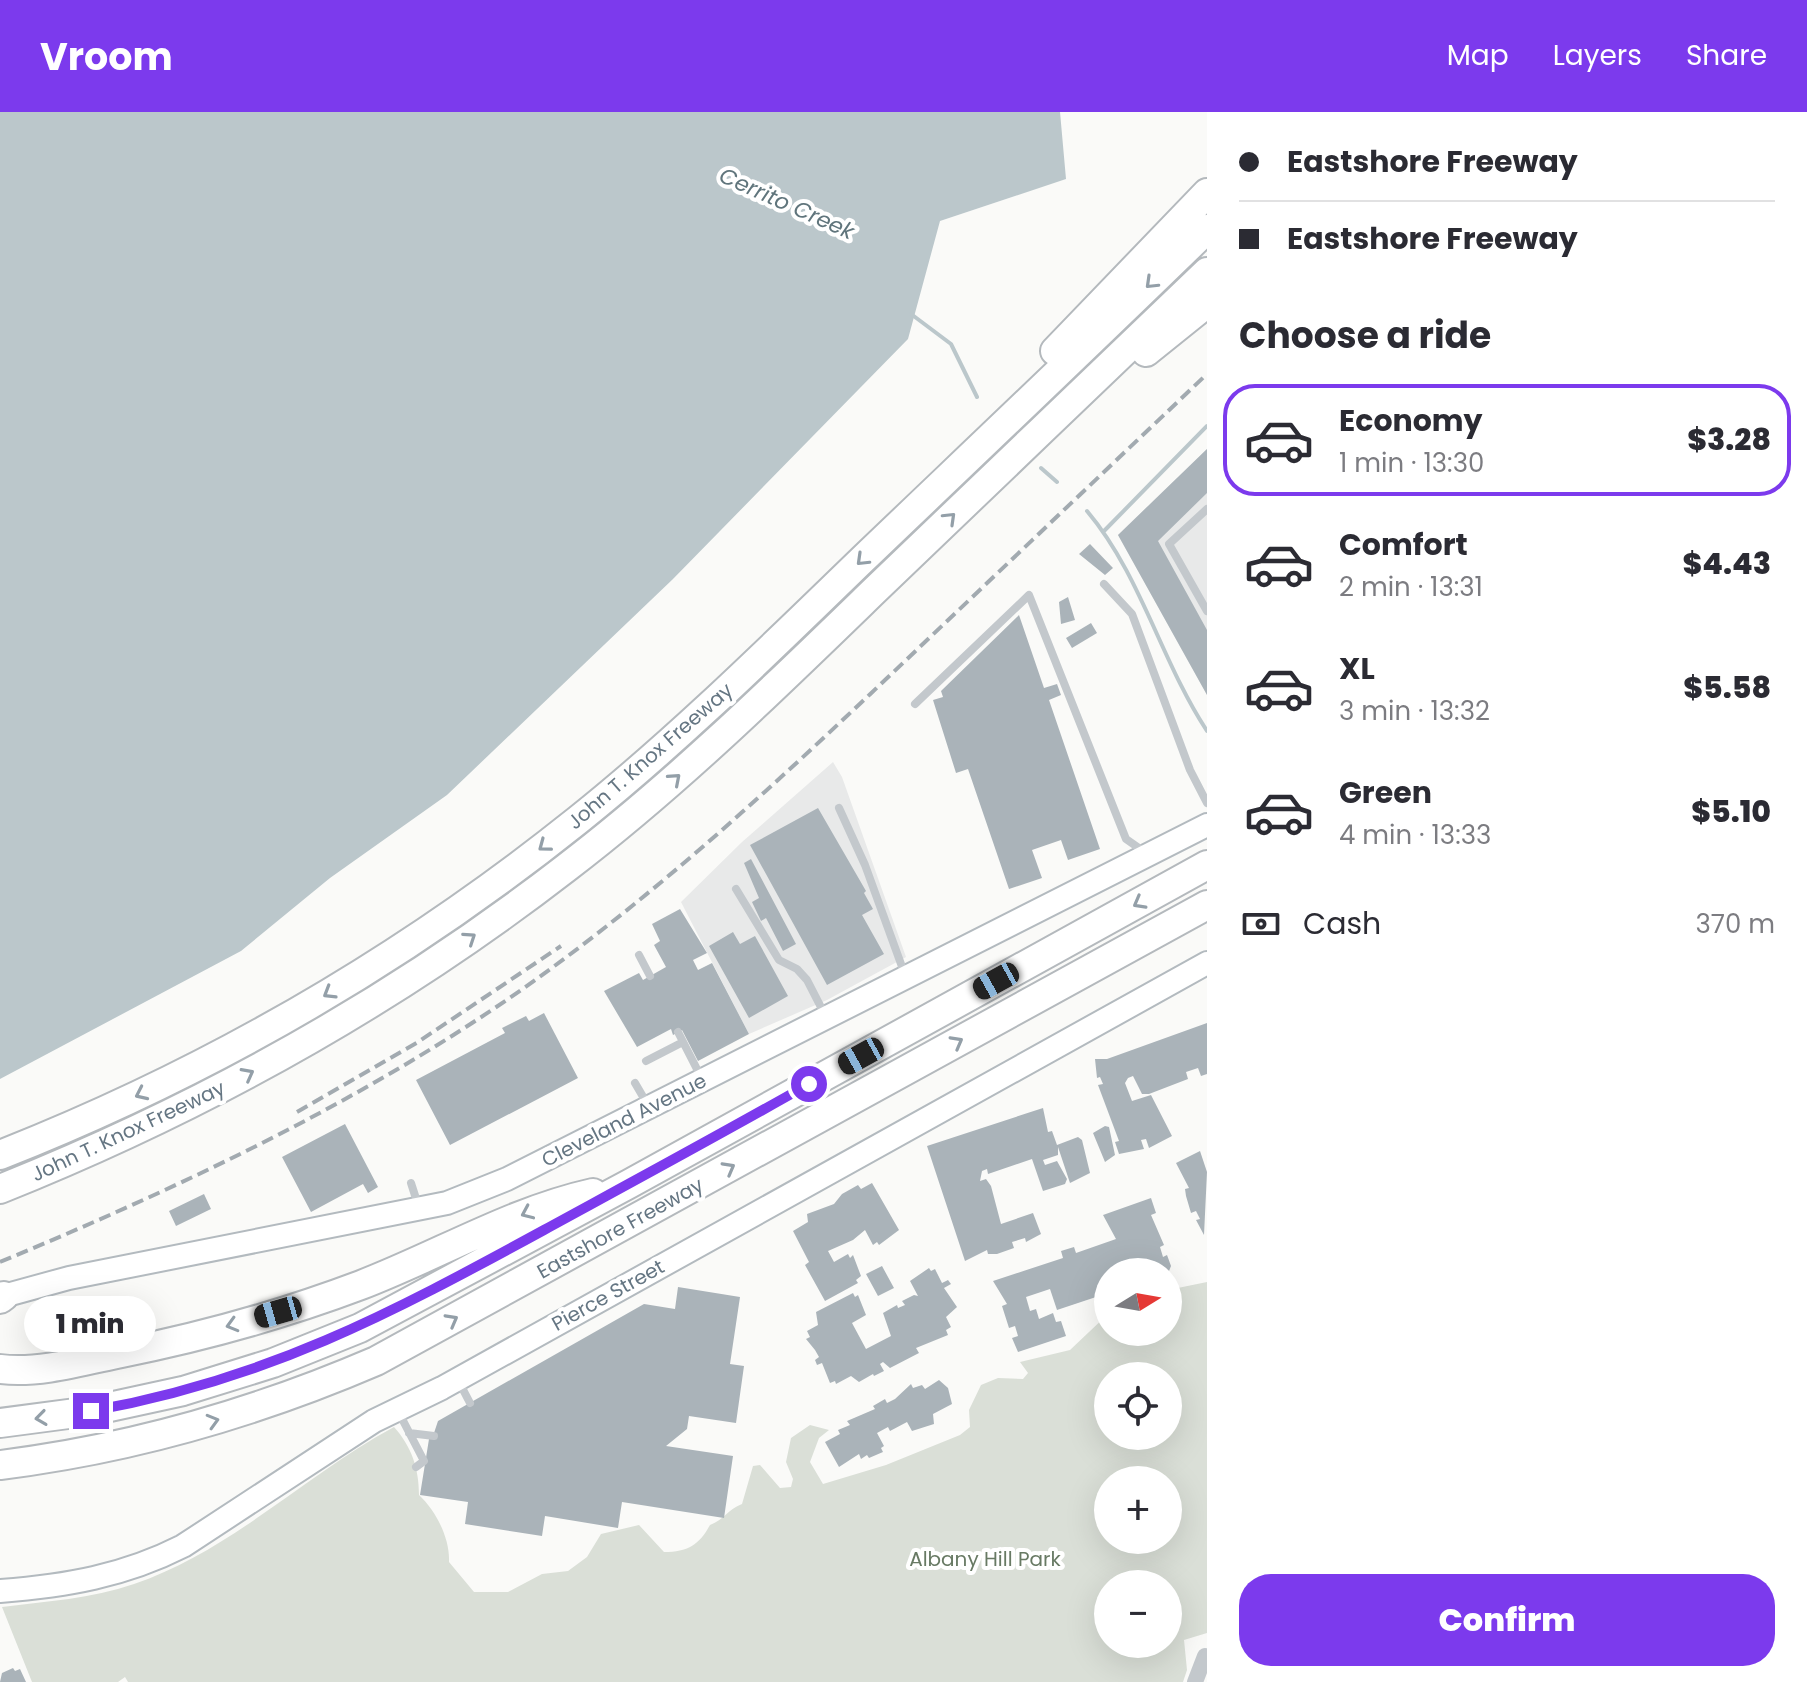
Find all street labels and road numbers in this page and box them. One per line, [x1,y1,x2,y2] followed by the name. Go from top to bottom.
[561,676,739,836] street label: John T. Knox Freeway
[537,1066,711,1174] street label: Cleveland Avenue
[27,1074,229,1188] street label: John T. Knox Freeway
[532,1171,708,1285] street label: Eastshore Freeway
[547,1253,669,1337] street label: Pierce Street

